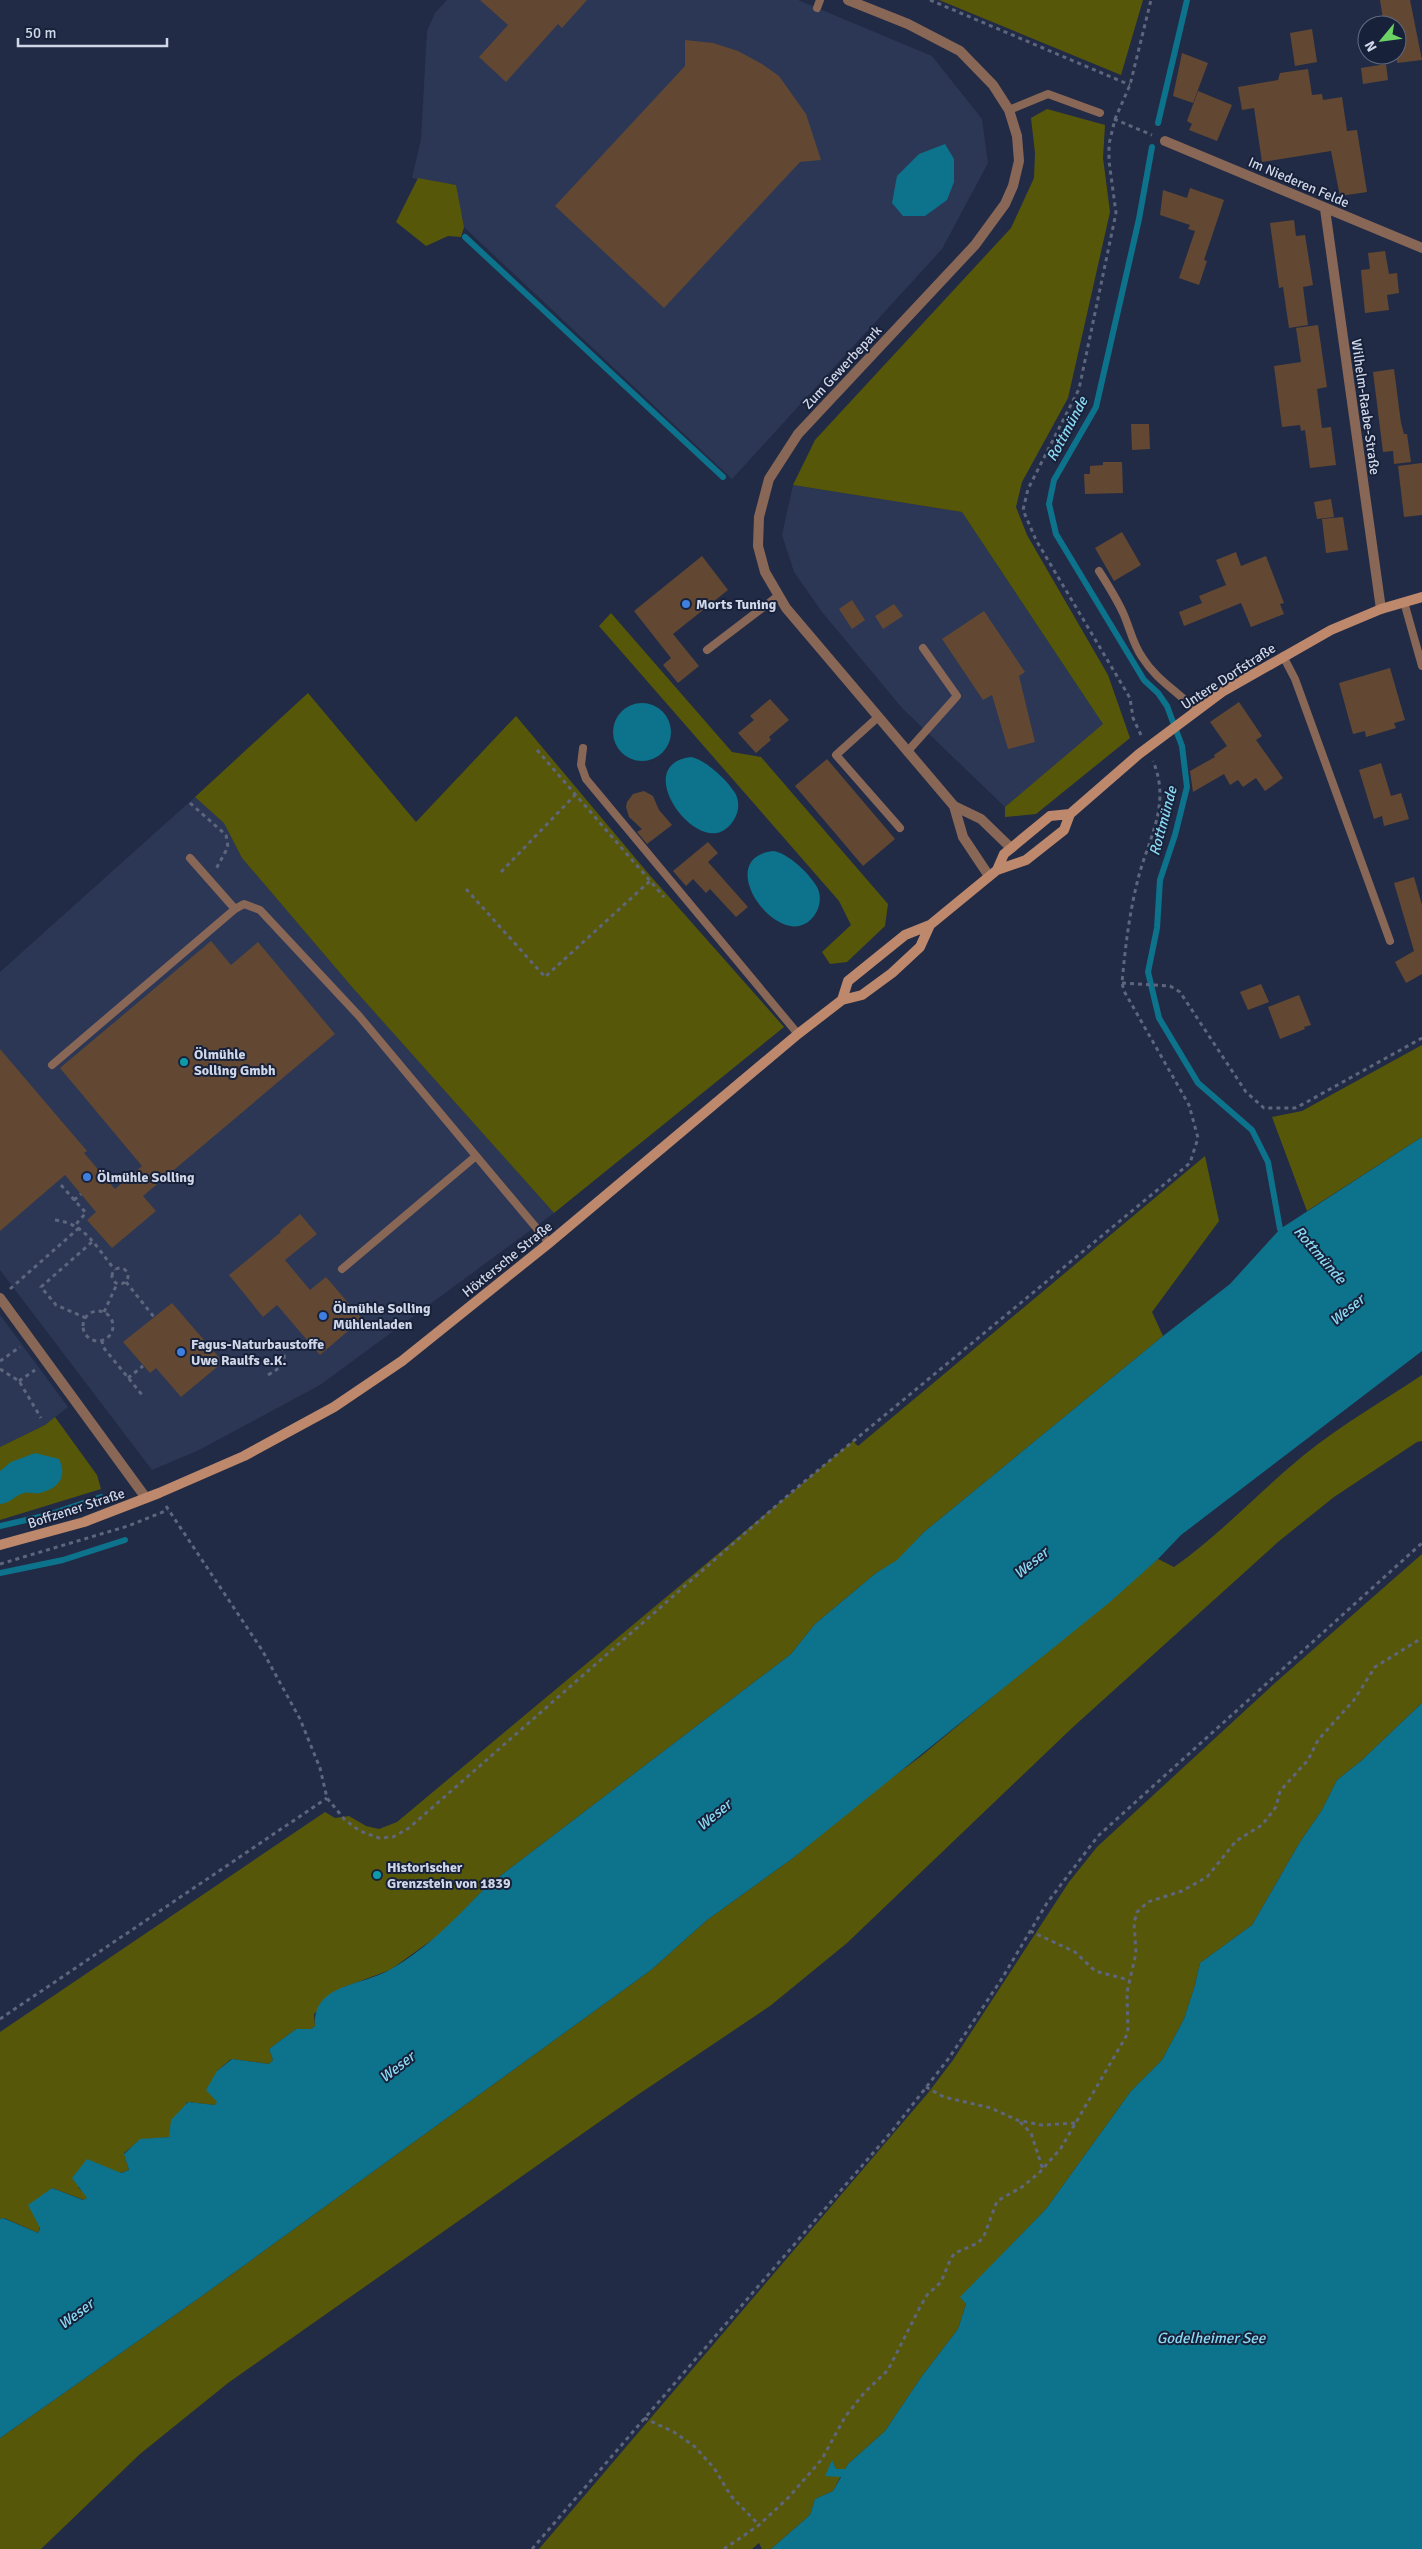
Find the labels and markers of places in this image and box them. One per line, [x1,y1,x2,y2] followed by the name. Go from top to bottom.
[696,596,777,613] place label: Morts Tuning
[680,598,692,610] marker: Morts Tuning
[194,1046,276,1079] place label: Ölmühle Solling Gmbh
[178,1056,190,1068] marker: Ölmühle Solling Gmbh
[97,1169,195,1186] place label: Ölmühle Solling
[81,1171,93,1183] marker: Ölmühle Solling
[333,1300,431,1333] place label: Ölmühle Solling Mühlenladen
[317,1310,329,1322] marker: Ölmühle Solling Mühlenladen
[191,1336,324,1369] place label: Fagus-Naturbaustoffe Uwe Raulfs e.K.
[175,1346,187,1358] marker: Fagus-Naturbaustoffe Uwe Raulfs e.K.
[387,1859,511,1892] place label: Historischer Grenzstein von 1839
[371,1869,383,1881] marker: Historischer Grenzstein von 1839

